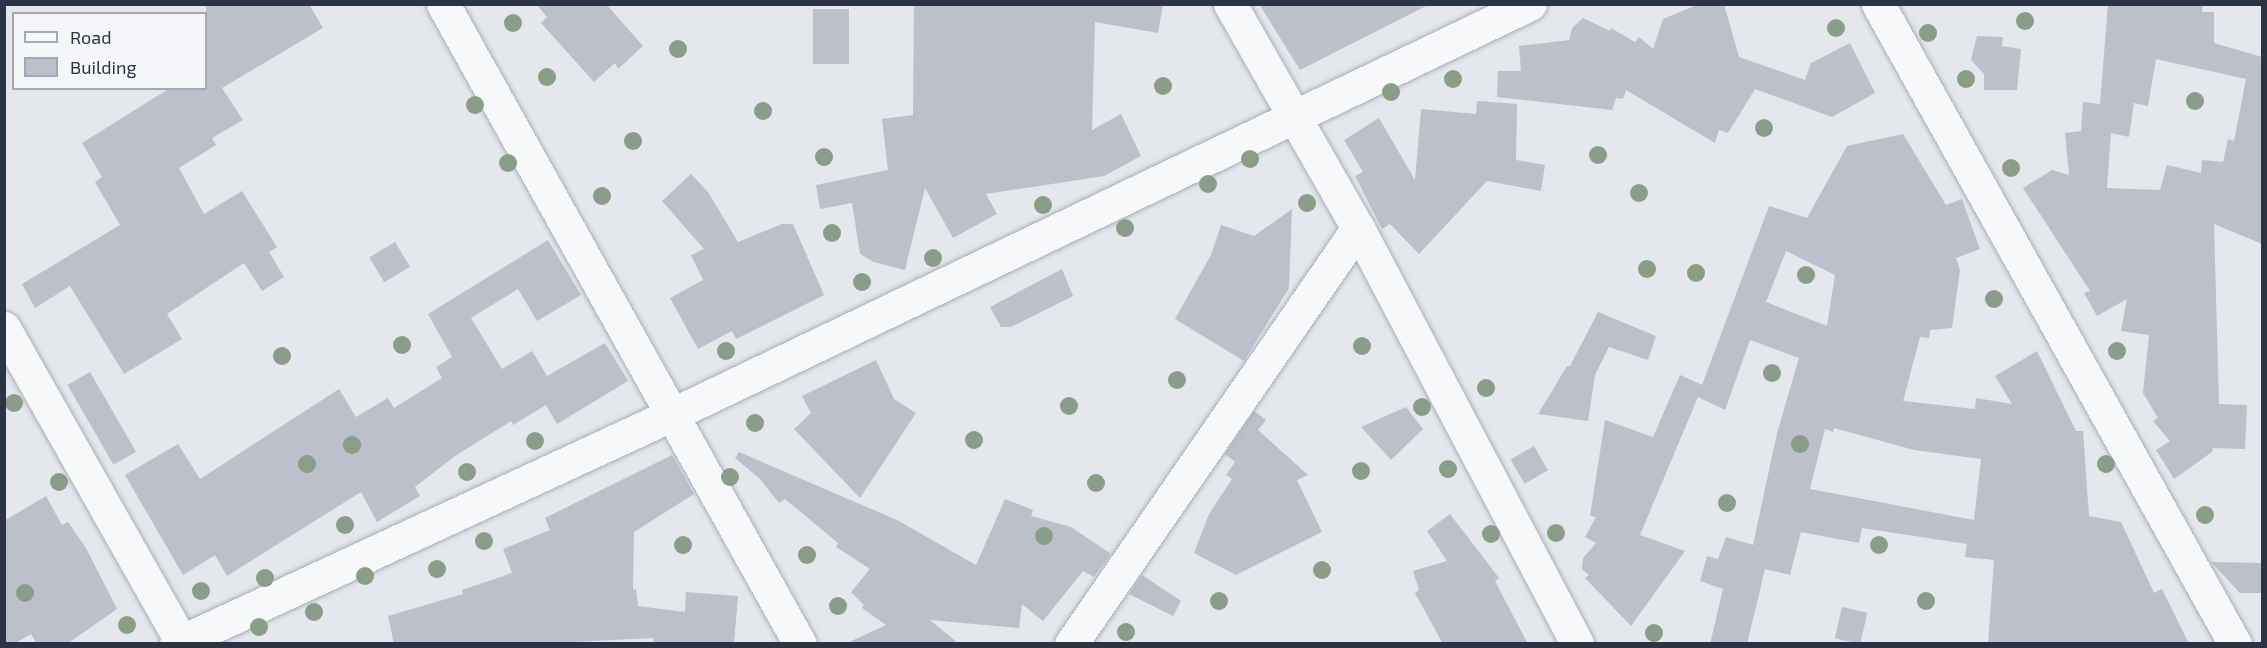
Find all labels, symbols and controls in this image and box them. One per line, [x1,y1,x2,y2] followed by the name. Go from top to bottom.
[12,12,207,90] legend
[70,26,111,48] text: Road
[70,56,137,78] text: Building

